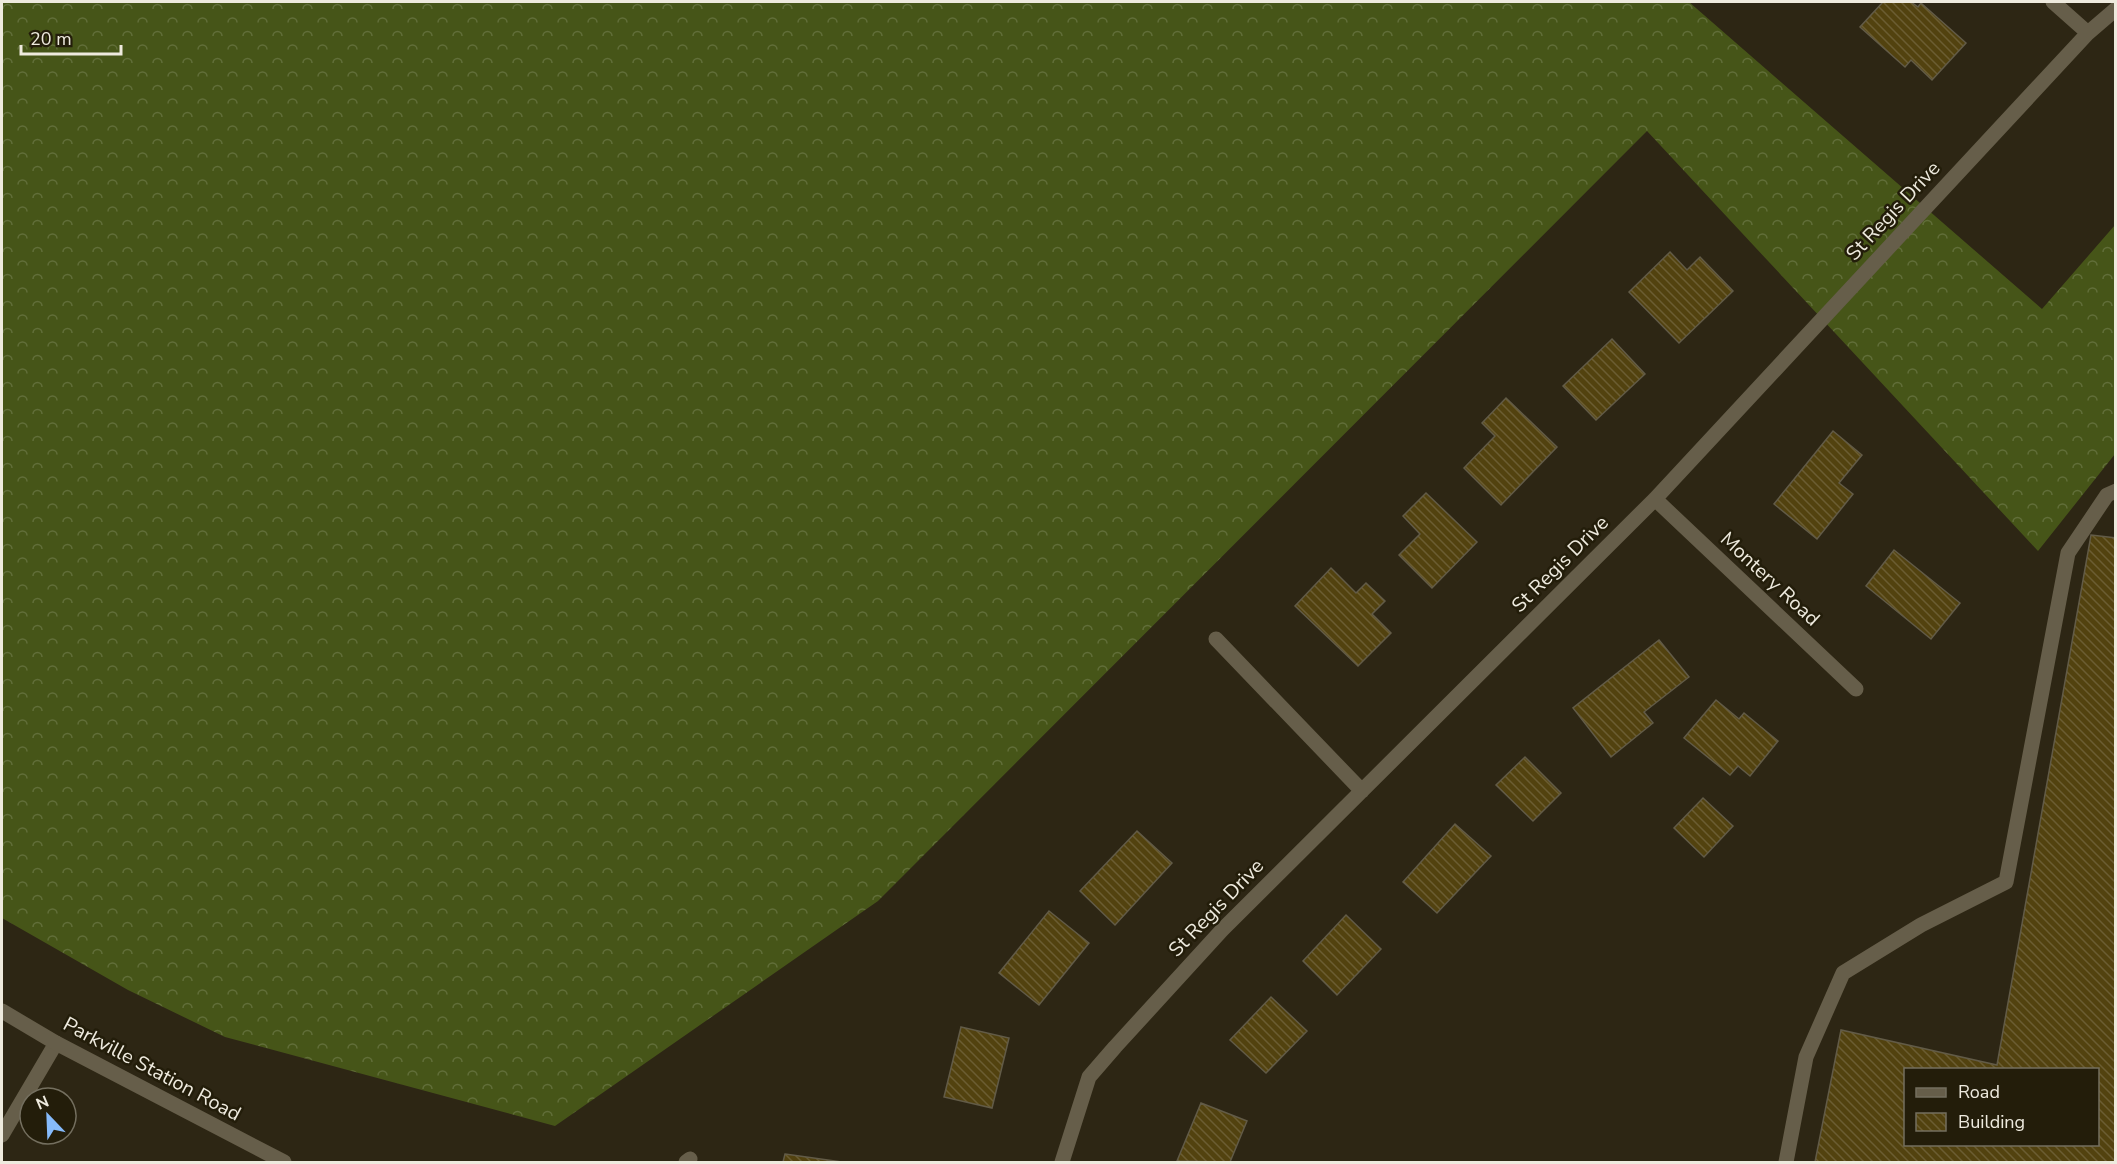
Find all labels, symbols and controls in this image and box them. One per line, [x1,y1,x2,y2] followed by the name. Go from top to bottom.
[21,18,122,56] scale bar
[30,27,72,51] text: 20 m
[1840,155,1946,267] street label: St Regis Drive
[1506,510,1614,618] street label: St Regis Drive
[1714,526,1826,632] street label: Montery Road
[1162,853,1270,963] street label: St Regis Drive
[58,1011,246,1127] street label: Parkville Station Road
[1904,1068,2099,1146] legend
[1958,1080,2000,1104] text: Road
[18,1086,78,1146] north arrow
[33,1091,52,1116] text: N
[1958,1110,2025,1134] text: Building

